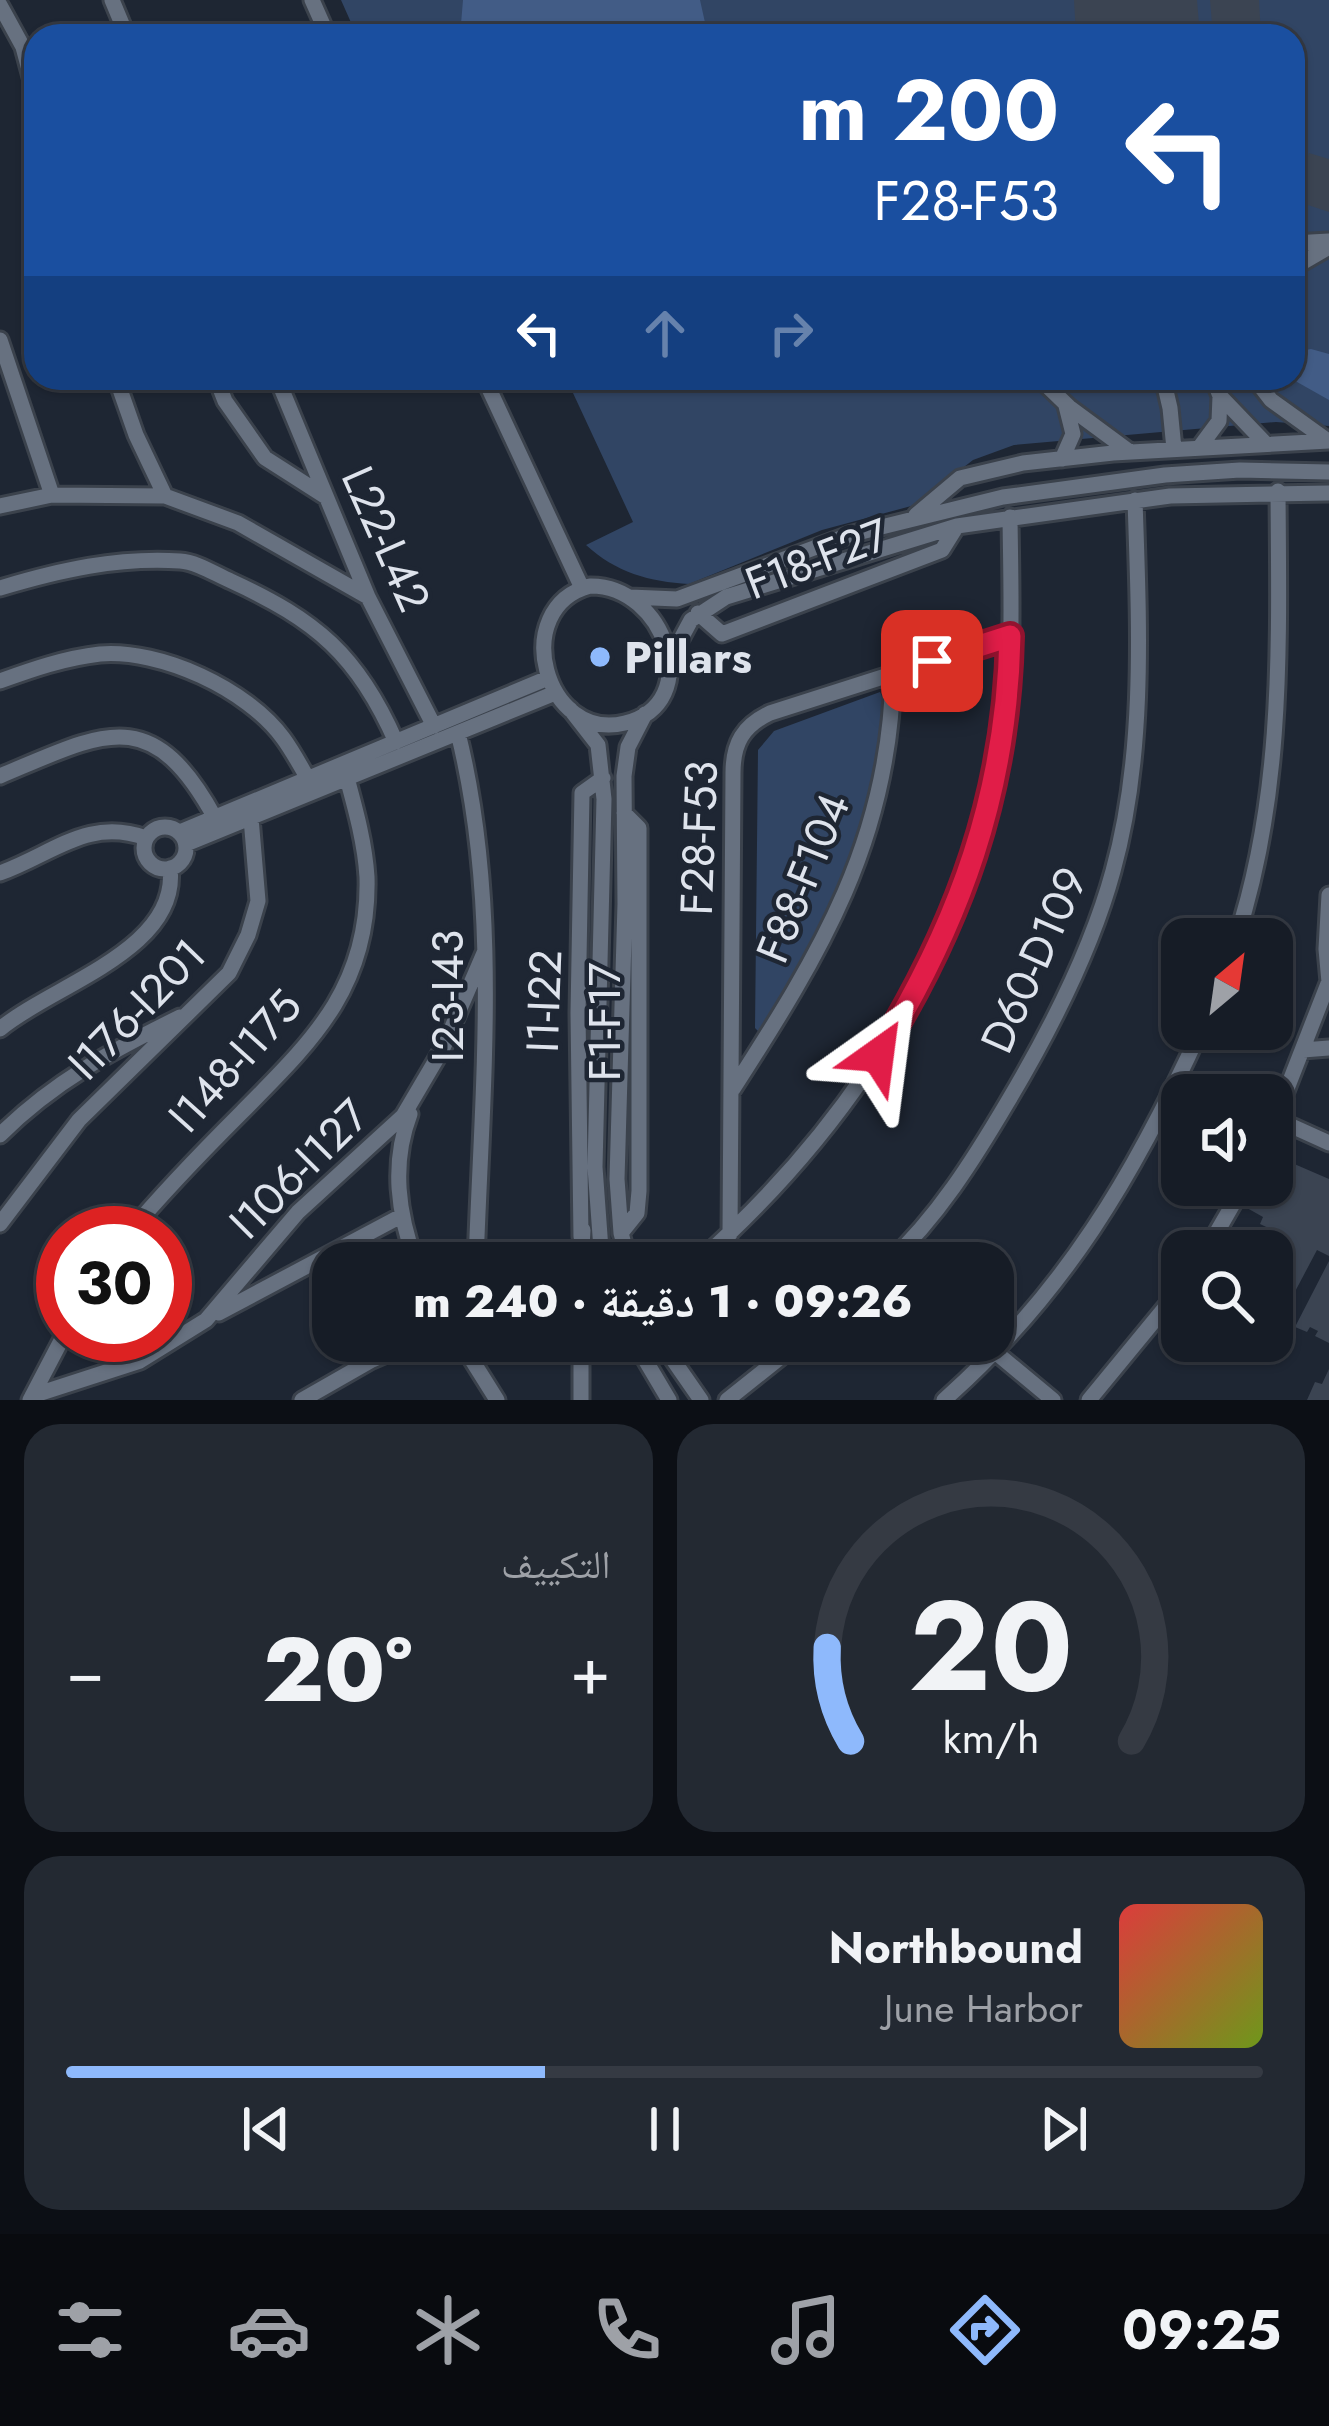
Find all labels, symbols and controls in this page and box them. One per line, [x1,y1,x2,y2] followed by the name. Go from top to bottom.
[799,50,1059,172] text: 200 m
[1101,72,1257,228] icon: left
[874,162,1059,240] text: F28-F53
[506,300,572,366] icon: left
[632,300,698,366] icon: ahead
[758,300,824,366] icon: right
[325,456,447,622] street label: L22-L42
[736,502,898,616] street label: F18-F27
[881,610,983,712] pin
[624,625,752,690] place label: Pillars
[899,628,965,694] icon: arrive
[587,644,613,670] marker: Pillars
[664,760,734,916] street label: F28-F53
[740,784,866,972] street label: F88-F104
[964,857,1104,1063] street label: D60-D109
[1161,918,1293,1050] north arrow
[1161,918,1293,1362] map controls
[53,924,221,1094] street label: I176-I201
[415,930,480,1062] street label: I23-I43
[510,948,578,1054] street label: I1-I22
[572,962,637,1081] street label: F1-F17
[153,975,317,1147] street label: I148-I175
[815,992,941,1118] position arrow
[1161,1074,1293,1206] button: sound
[214,1084,384,1254] street label: I106-I127
[36,1206,192,1362] speed limit sign: 30
[1161,1230,1293,1362] button: search
[413,1269,913,1334] text: 09:26 · 1 دقيقة · 240 m
[501,1536,611,1593] text: التكييف
[909,1556,1073,1737] text: 20
[263,1605,412,1735] text: 20°
[66,1623,105,1719] text: −
[570,1623,611,1719] text: +
[942,1707,1039,1769] text: km/h
[828,1915,1083,1980] text: Northbound
[884,1980,1083,2037] text: June Harbor
[233,2096,299,2162] icon: previous
[632,2096,698,2162] icon: pause
[1031,2096,1097,2162] icon: next
[48,2288,132,2372] icon: filters
[227,2288,311,2372] icon: car
[406,2288,490,2372] icon: climate
[585,2288,669,2372] icon: phone
[764,2288,848,2372] icon: music
[943,2288,1027,2372] icon: directions
[1122,2291,1281,2369] text: 09:25

